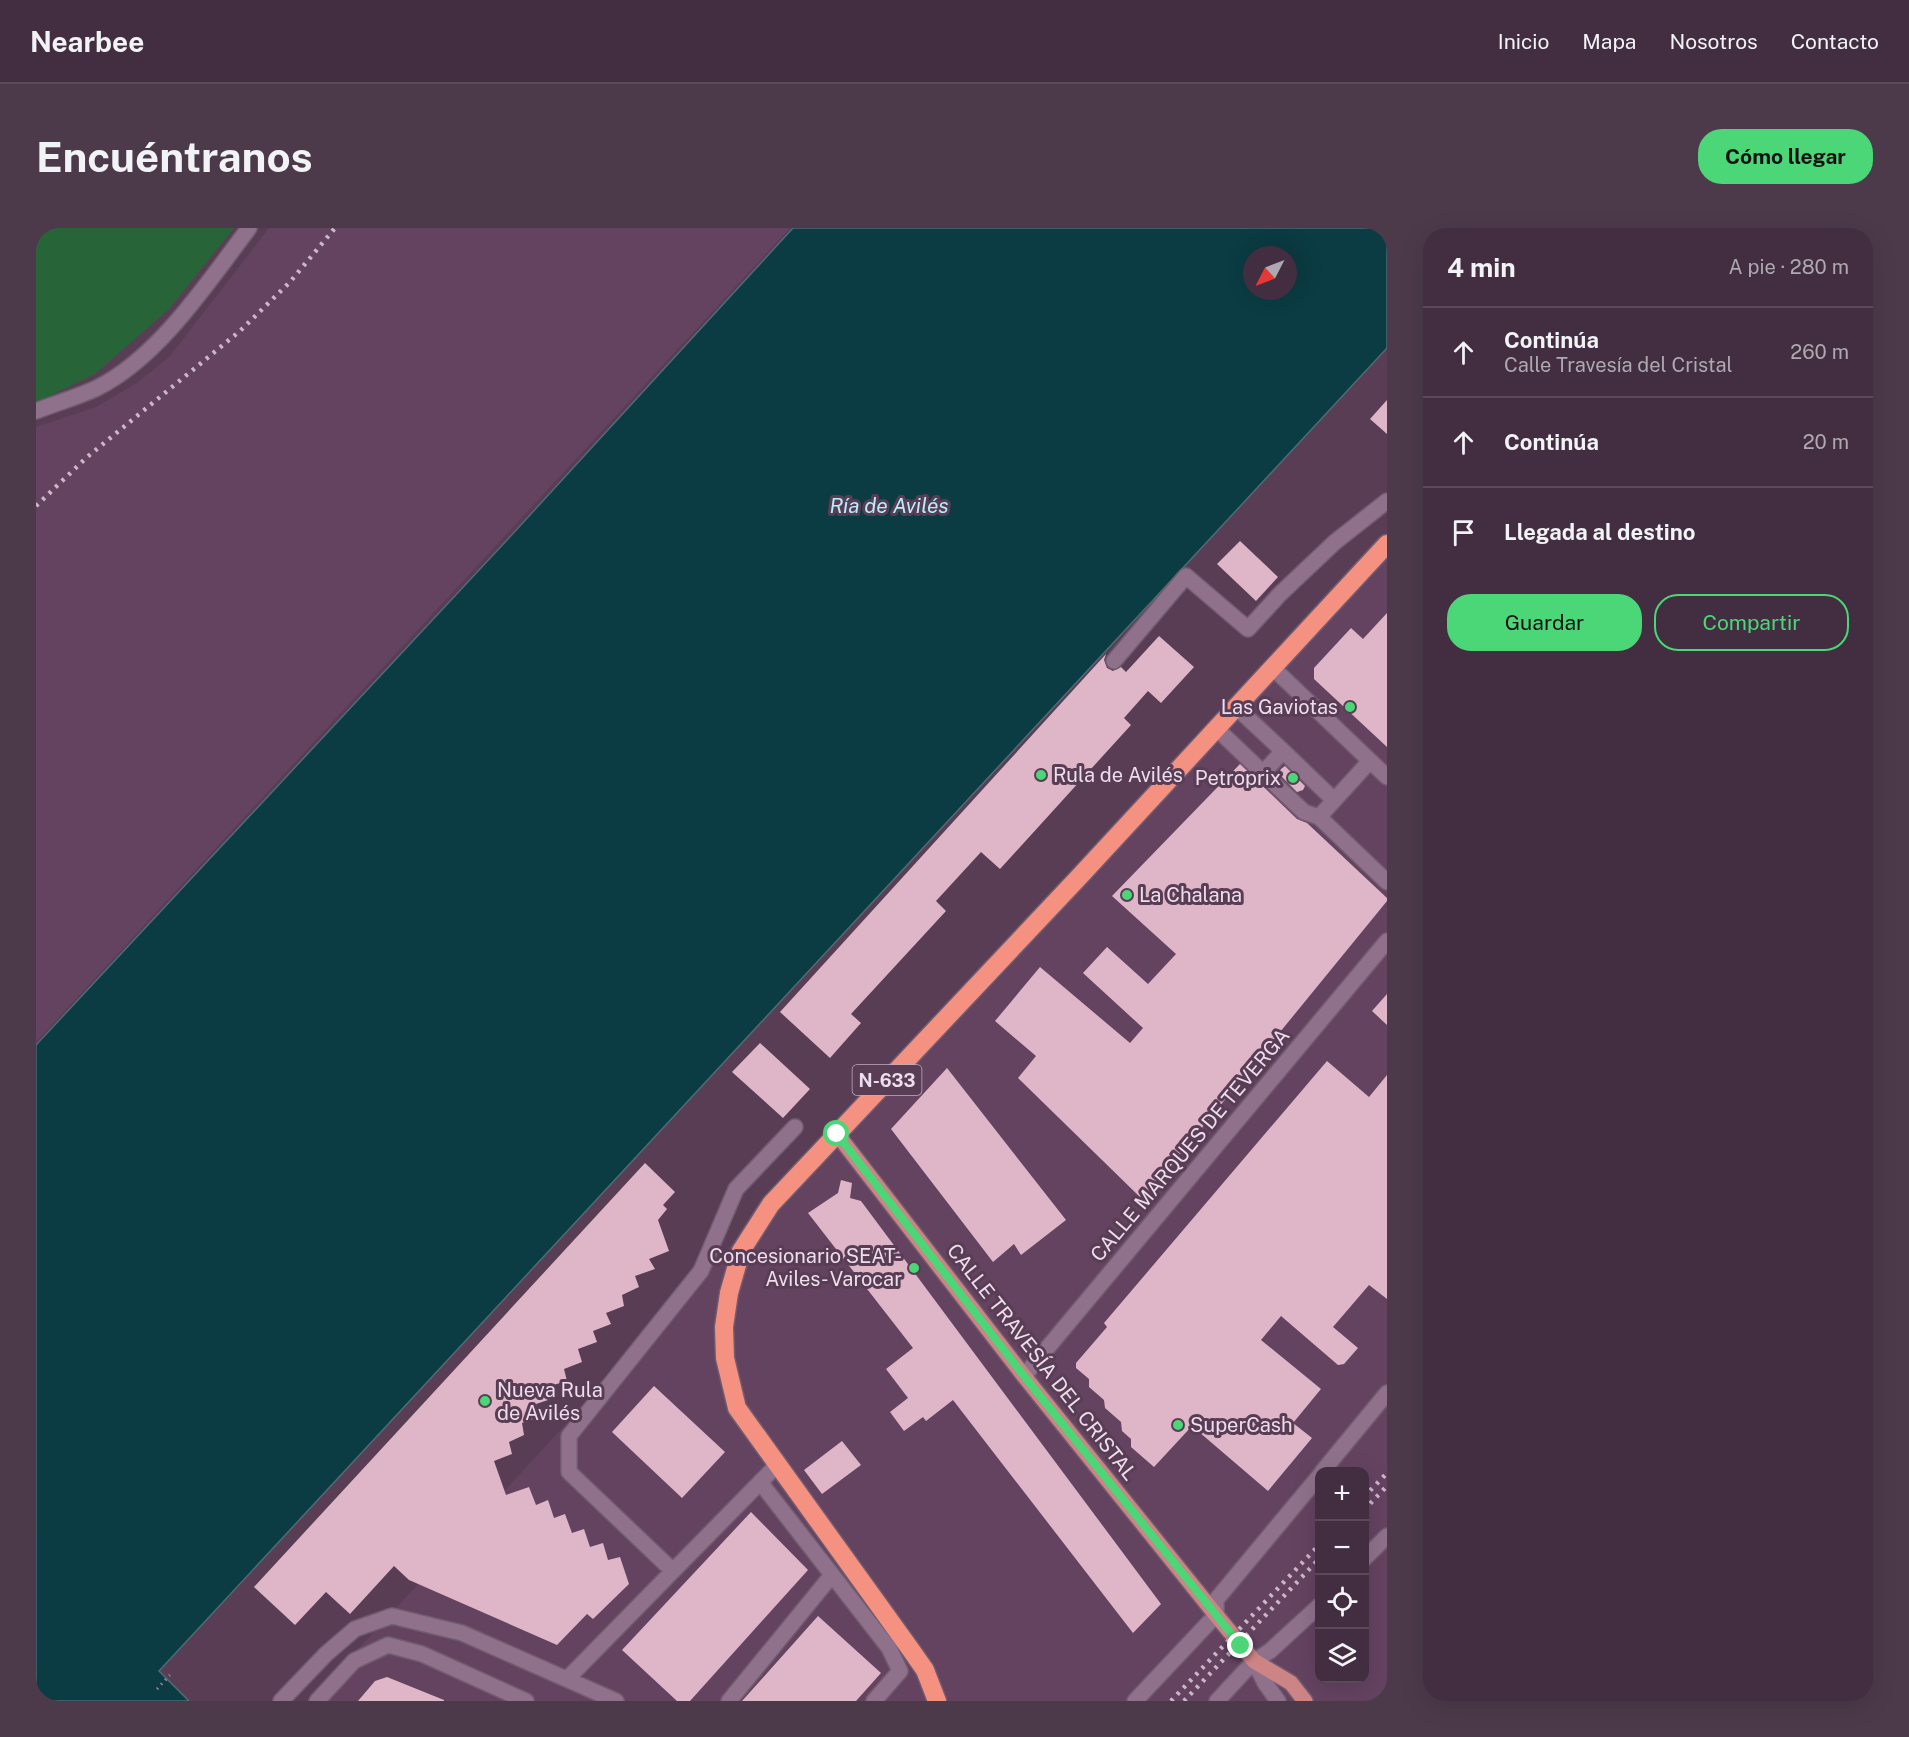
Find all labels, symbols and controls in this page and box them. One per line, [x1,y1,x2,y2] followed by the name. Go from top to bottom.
[30,25,144,58] text: Nearbee
[1498,29,1549,54] text: Inicio
[1582,29,1636,54] text: Mapa
[1669,29,1758,54] text: Nosotros
[1791,29,1879,54] text: Contacto
[1698,129,1873,184] button: Cómo llegar
[36,132,313,181] text: Encuéntranos
[1243,246,1297,300] north arrow
[1447,252,1516,283] text: 4 min
[1729,255,1849,279] text: A pie · 280 m
[1504,327,1599,353] text: Continúa
[1447,336,1480,369] icon: ahead
[1790,340,1849,364] text: 260 m
[1504,353,1733,377] text: Calle Travesía del Cristal
[1447,426,1480,459] icon: ahead
[1504,429,1599,455] text: Continúa
[1803,430,1849,454] text: 20 m
[829,493,949,518] water label: Ría de Avilés
[1447,516,1480,549] icon: arrive
[1504,519,1695,545] text: Llegada al destino
[1447,594,1642,651] button: Guardar
[1654,594,1849,651] button: Compartir
[1221,695,1338,719] place label: Las Gaviotas
[1343,700,1357,714] marker: Las Gaviotas
[1053,763,1183,787] place label: Rula de Avilés
[1195,766,1281,790] place label: Petroprix
[1034,768,1048,782] marker: Rula de Avilés
[1286,771,1300,785] marker: Petroprix
[1139,883,1242,907] place label: La Chalana
[1120,888,1134,902] marker: La Chalana
[1086,1024,1294,1266] street label: CALLE MARQUES DE TEVERGA
[852,1065,922,1095] road number: N-633
[823,1120,849,1146] route start
[942,1238,1143,1485] street label: CALLE TRAVESÍA DEL CRISTAL
[709,1244,902,1291] place label: Concesionario SEAT- Aviles- Varocar
[907,1261,921,1275] marker: Concesionario SEAT- Aviles- Varocar
[497,1378,603,1425] place label: Nueva Rula de Avilés
[478,1394,492,1408] marker: Nueva Rula de Avilés
[1190,1413,1292,1437] place label: SuperCash
[1171,1418,1185,1432] marker: SuperCash
[1315,1467,1369,1683] map controls
[1315,1467,1369,1521] button: +
[1315,1521,1369,1575] button: −
[1315,1575,1369,1629] button: locate
[1315,1629,1369,1683] button: layers
[1227,1632,1253,1658] route end

